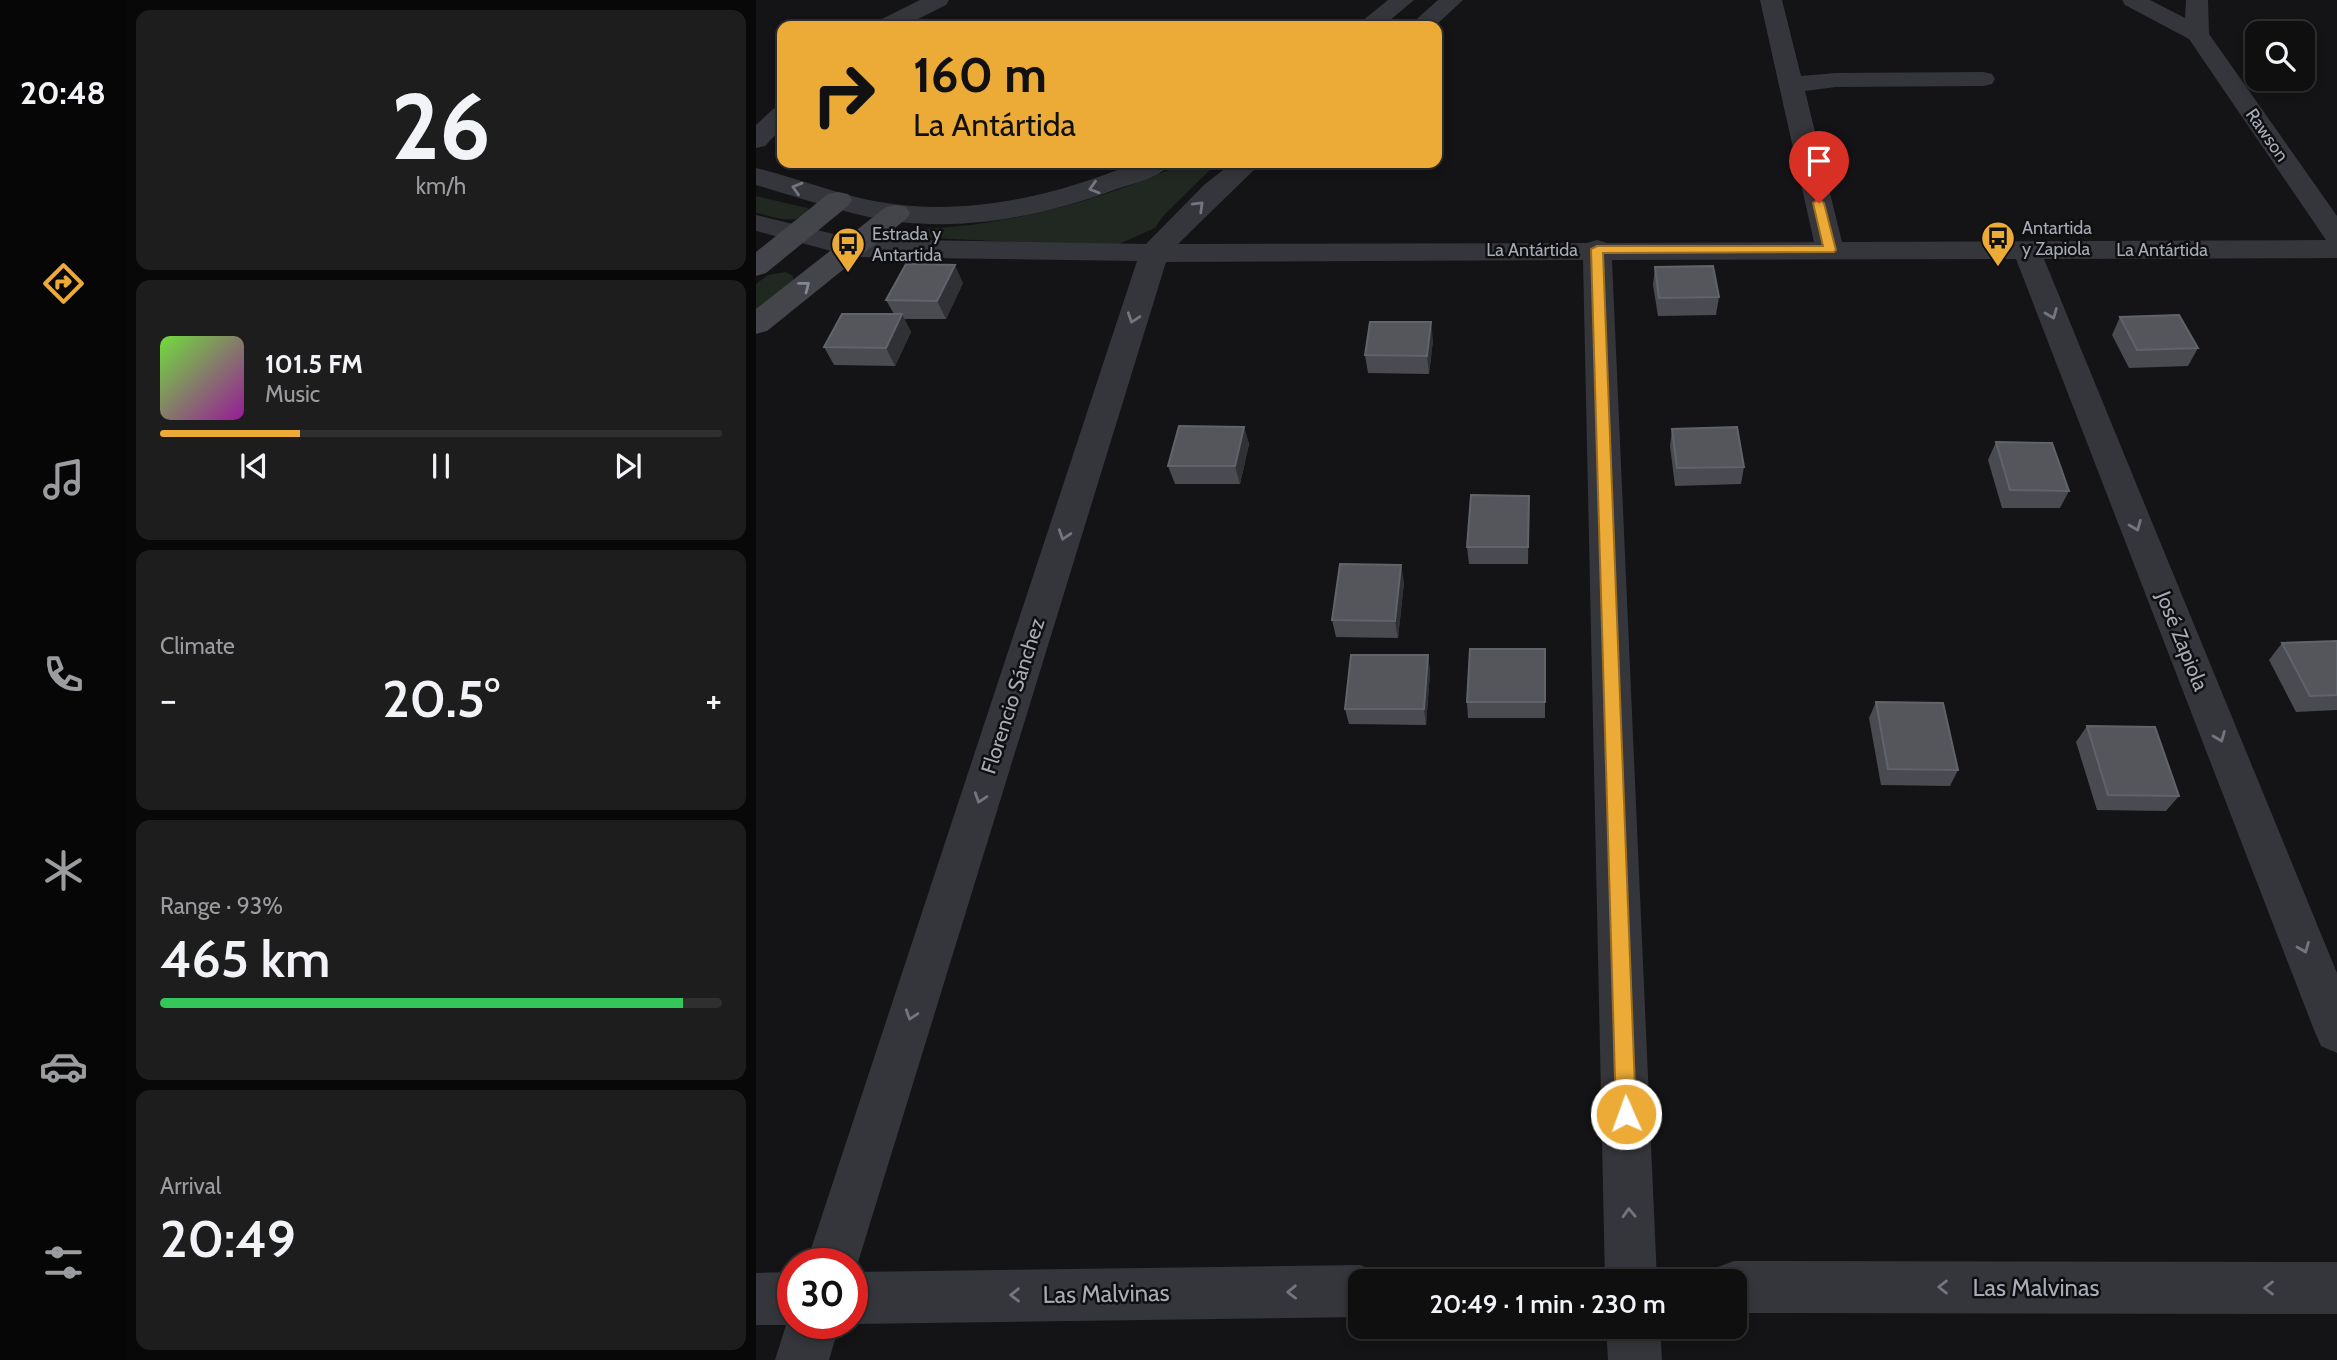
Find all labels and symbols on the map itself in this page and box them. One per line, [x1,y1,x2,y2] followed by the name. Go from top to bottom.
[2241,104,2293,166] street label: Rawson
[1789,131,1849,203] pin
[1089,180,1101,195] one-way arrow
[792,181,804,196] one-way arrow
[1191,201,1204,214] one-way arrow
[2022,217,2092,260] place label: Antartida y Zapiola
[1979,219,2017,268] bus stop icon: Antartida y Zapiola
[872,223,942,266] place label: Estrada y Antartida
[829,225,867,274] bus stop icon: Estrada y Antartida
[1486,239,1578,261] street label: La Antártida
[2116,239,2208,261] street label: La Antártida
[797,281,810,294] one-way arrow
[2043,308,2057,320] one-way arrow
[1127,311,1142,323] one-way arrow
[2128,518,2142,531] one-way arrow
[1058,528,1072,540] one-way arrow
[2151,587,2214,694] street label: José Zapiola
[976,615,1049,777] street label: Florencio Sánchez
[2212,730,2226,742] one-way arrow
[974,791,988,804] one-way arrow
[2296,942,2310,954] one-way arrow
[905,1008,919,1020] one-way arrow
[1589,1077,1663,1151] position arrow
[1622,1207,1637,1218] one-way arrow
[777,1248,868,1339] speed limit sign: 30
[1972,1273,2100,1302] street label: Las Malvinas
[1042,1278,1170,1309] street label: Las Malvinas
[1938,1279,1948,1295] one-way arrow
[2263,1280,2274,1296] one-way arrow
[1286,1284,1296,1300] one-way arrow
[1009,1288,1020,1303] one-way arrow

